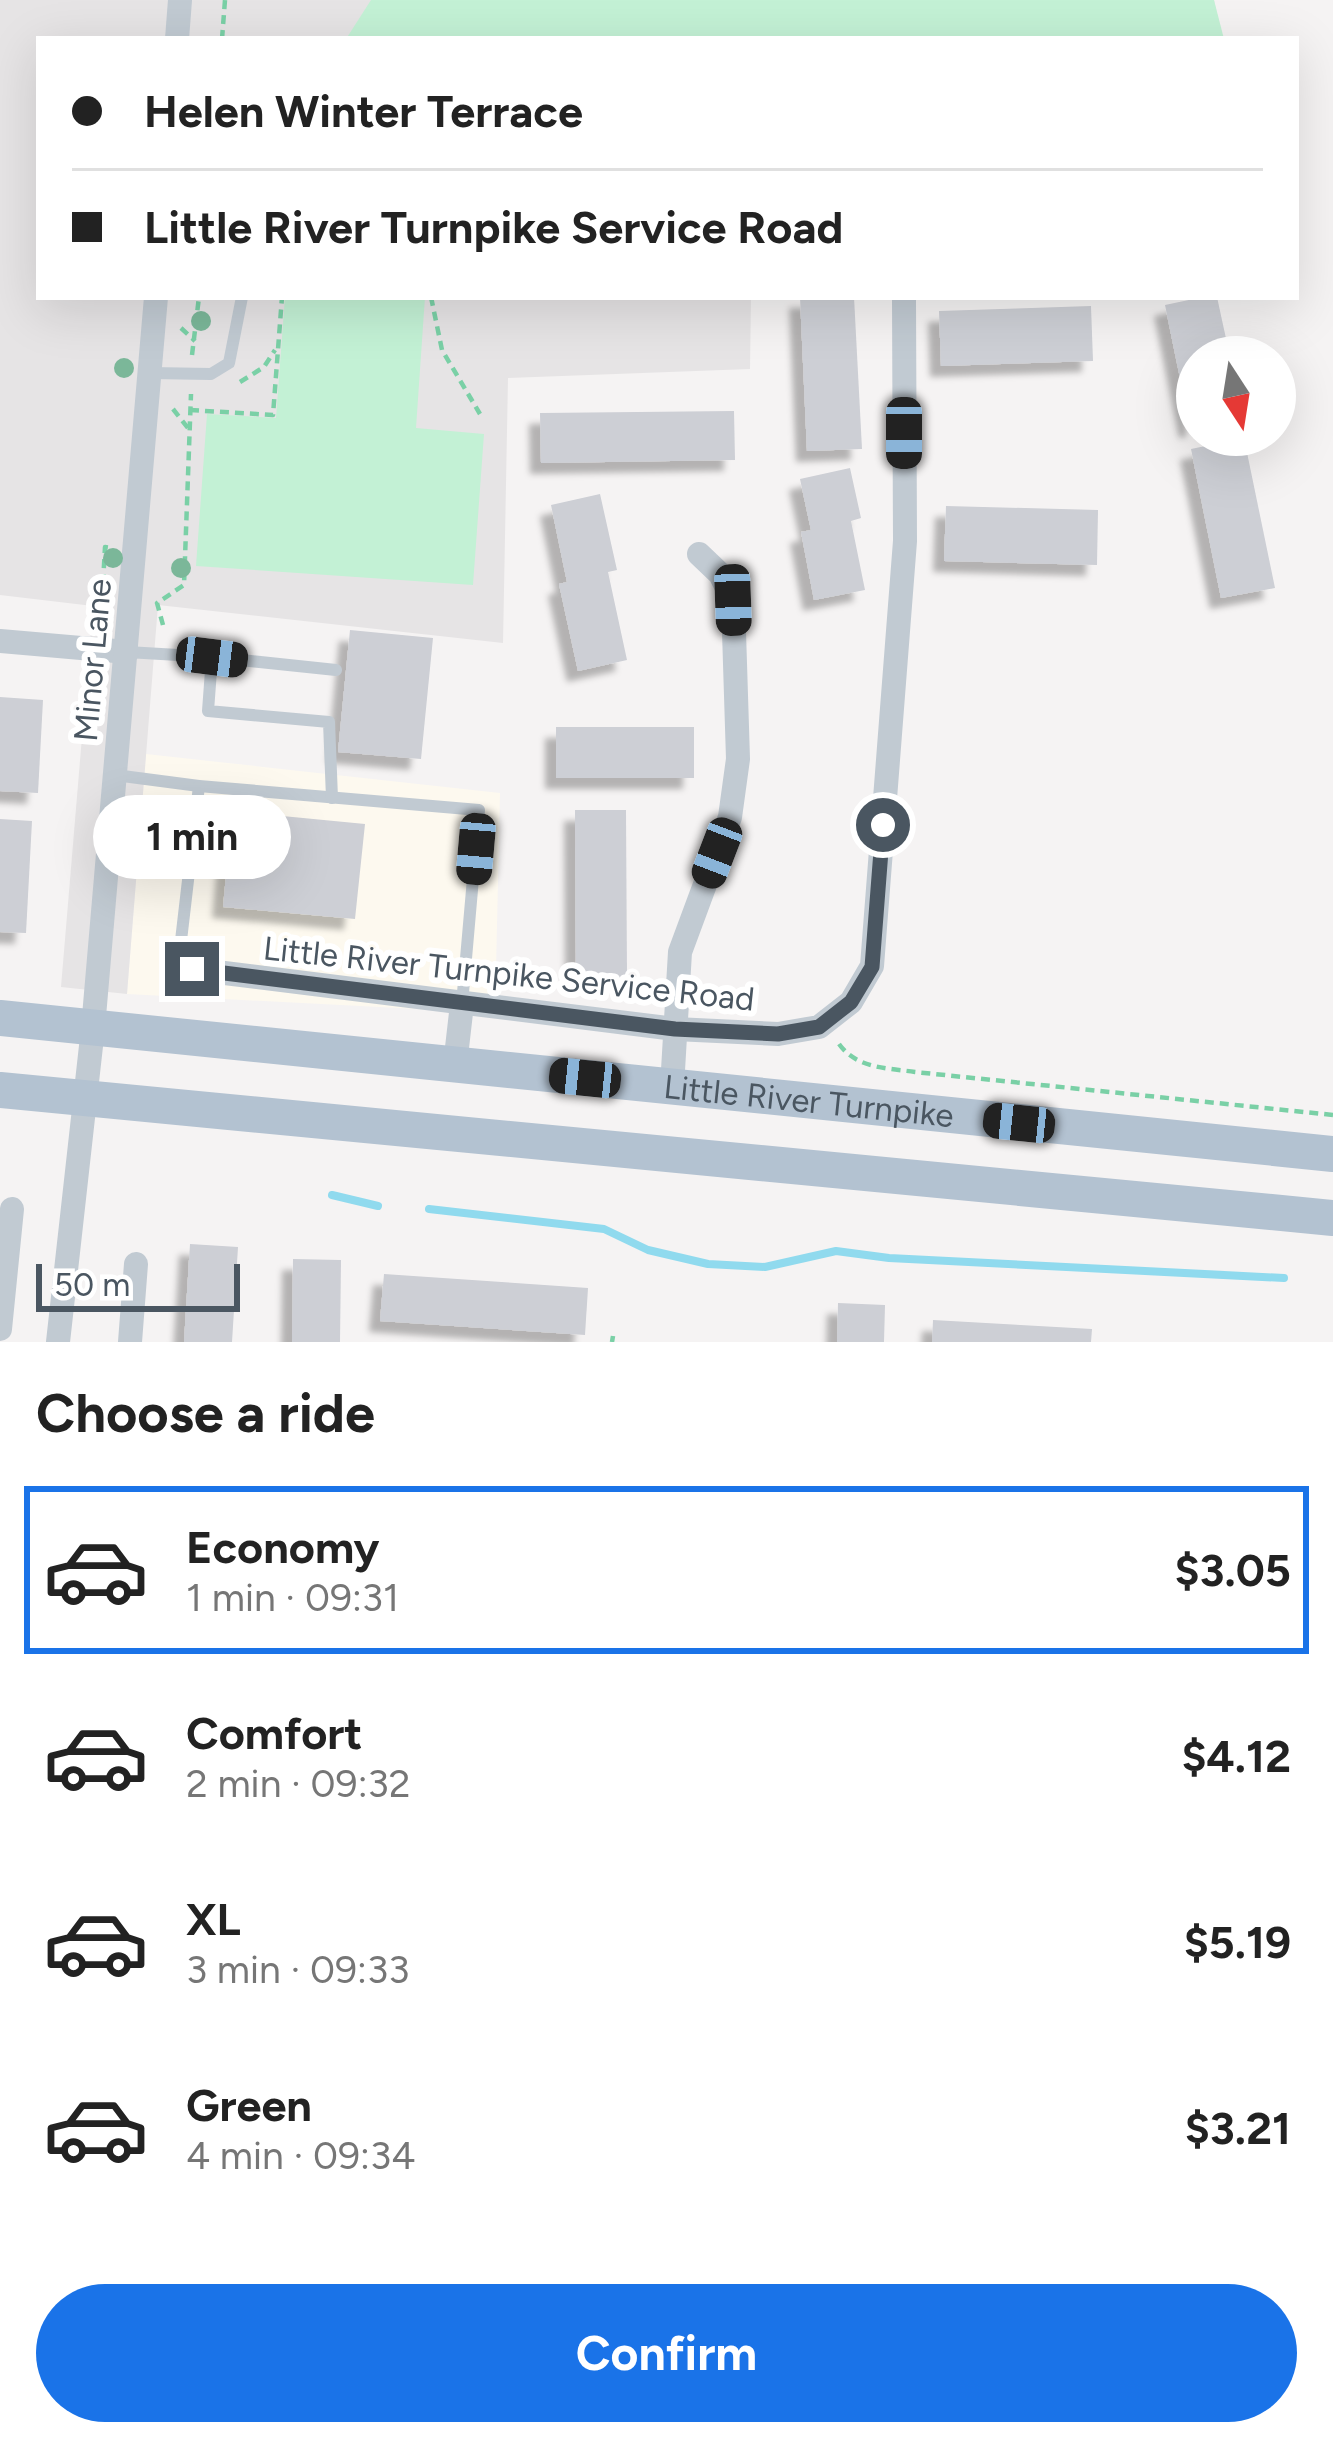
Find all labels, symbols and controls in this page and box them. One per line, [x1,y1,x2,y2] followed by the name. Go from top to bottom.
[144,84,583,138] text: Helen Winter Terrace
[144,200,843,254] text: Little River Turnpike Service Road
[1176,336,1296,456] north arrow
[1176,336,1296,456] map controls
[886,397,922,469] car
[714,563,752,637] car
[66,577,119,743] street label: Minor Lane
[174,635,250,679] car
[93,795,291,879] callout: 1 min
[856,798,910,852] route start
[455,812,497,886] car
[146,813,238,860] text: 1 min
[687,813,747,893] car
[262,928,756,1019] street label: Little River Turnpike Service Road
[165,942,219,996] route end
[547,1056,623,1100] car
[662,1067,956,1135] street label: Little River Turnpike
[981,1101,1057,1145] car
[36,1258,240,1311] scale bar
[54,1265,130,1304] text: 50 m
[36,1381,375,1446] text: Choose a ride
[42,1516,150,1624] icon: car
[186,1520,379,1574] text: Economy
[1175,1543,1291,1597] text: $3.05
[186,1574,399,1621] text: 1 min · 09:31
[42,1702,150,1810] icon: car
[186,1706,362,1760] text: Comfort
[1181,1729,1291,1783] text: $4.12
[186,1760,411,1807] text: 2 min · 09:32
[42,1888,150,1996] icon: car
[186,1892,241,1946] text: XL
[1184,1915,1291,1969] text: $5.19
[186,1946,409,1993] text: 3 min · 09:33
[42,2074,150,2182] icon: car
[186,2078,312,2132] text: Green
[1185,2101,1291,2155] text: $3.21
[186,2132,415,2179] text: 4 min · 09:34
[36,2284,1297,2422] button: Confirm

